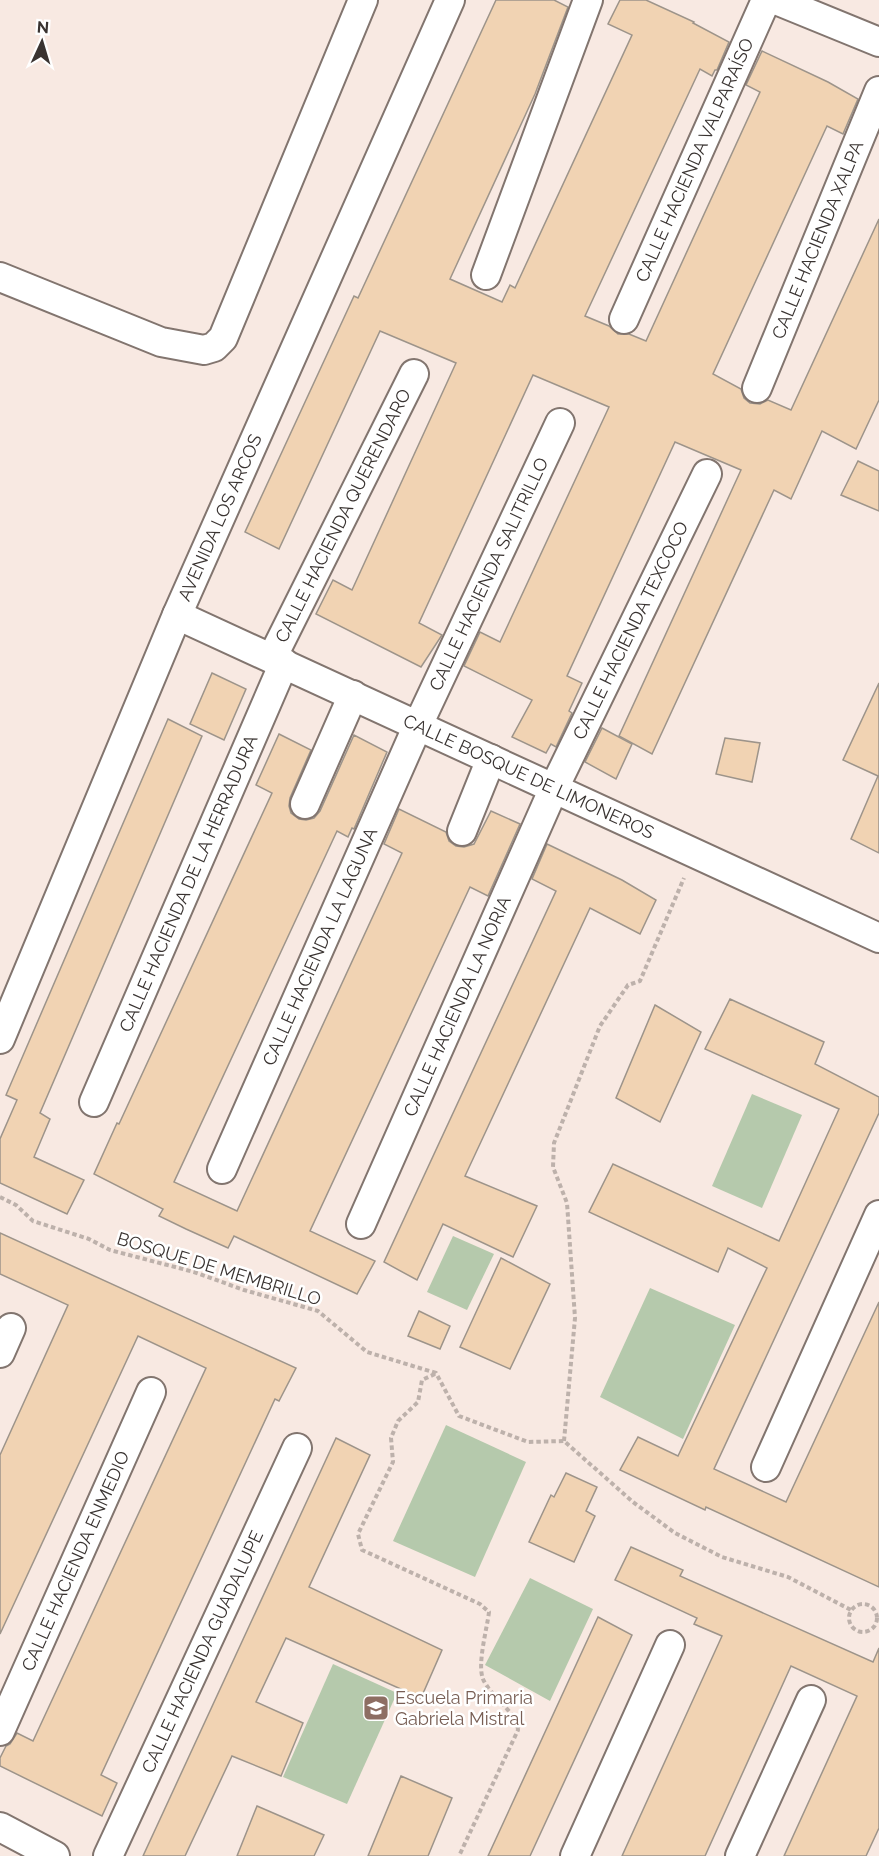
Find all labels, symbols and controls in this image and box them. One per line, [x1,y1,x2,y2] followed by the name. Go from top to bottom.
[12,12,72,72] north arrow
[36,18,50,37] text: N
[631,35,758,285] street label: CALLE HACIENDA VALPARAÍSO
[767,137,867,342] street label: CALLE HACIENDA XALPA
[270,385,415,646] street label: CALLE HACIENDA QUERENDARO
[174,431,266,604] street label: AVENIDA LOS ARCOS
[425,454,552,694] street label: CALLE HACIENDA SALITRILLO
[568,518,692,743] street label: CALLE HACIENDA TEXCOCO
[400,710,658,843] street label: CALLE BOSQUE DE LIMONEROS
[115,732,262,1035] street label: CALLE HACIENDA DE LA HERRADURA
[258,824,381,1069] street label: CALLE HACIENDA LA LAGUNA
[399,893,515,1120] street label: CALLE HACIENDA LA NORIA
[115,1227,324,1310] street label: BOSQUE DE MEMBRILLO
[17,1448,133,1674] street label: CALLE HACIENDA ENMEDIO
[137,1527,267,1776] street label: CALLE HACIENDA GUADALUPE
[395,1687,533,1729] place label: Escuela Primaria Gabriela Mistral
[361,1693,391,1723] school or university icon: Escuela Primaria Gabriela Mistral

